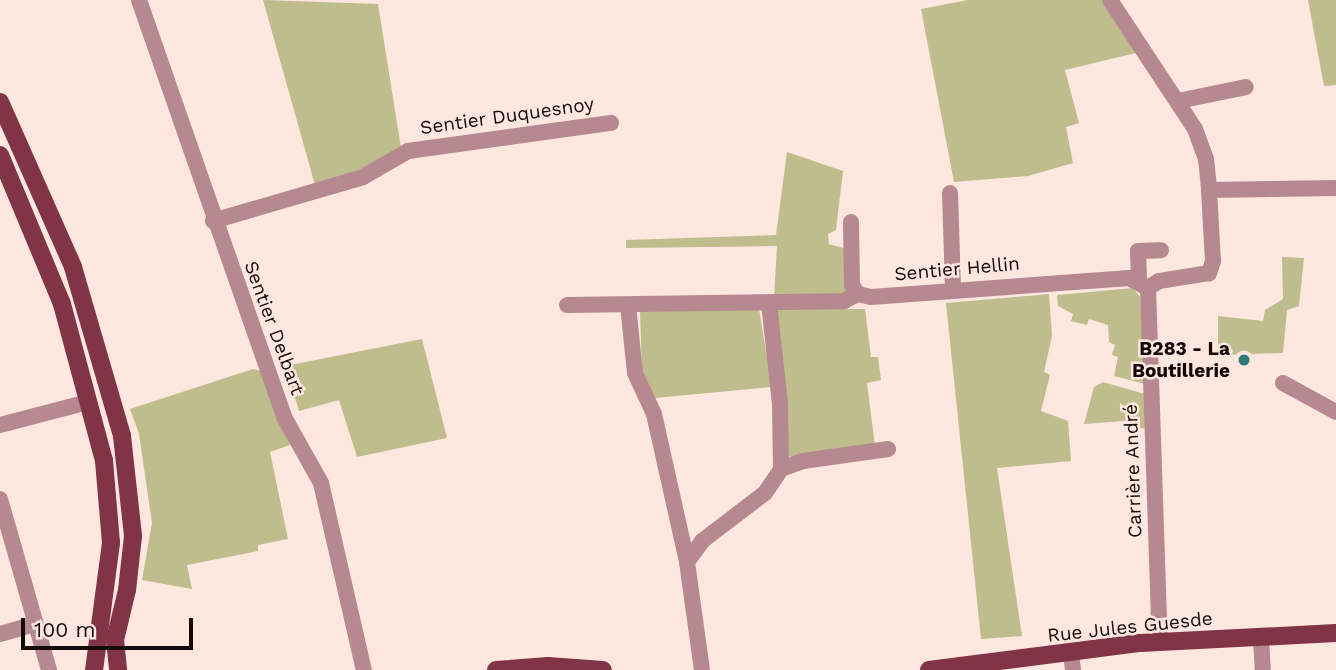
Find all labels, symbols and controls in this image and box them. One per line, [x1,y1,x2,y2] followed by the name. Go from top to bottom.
[418,92,596,140] street label: Sentier Duquesnoy
[893,252,1021,286] street label: Sentier Hellin
[239,258,309,398] street label: Sentier Delbart
[1132,338,1230,382] place label: B283 - La Boutillerie
[1236,352,1252,368] marker: B283 - La Boutillerie
[1119,403,1147,539] street label: Carrière André
[24,604,196,648] scale bar
[1046,607,1214,647] street label: Rue Jules Guesde
[34,617,96,642] text: 100 m

